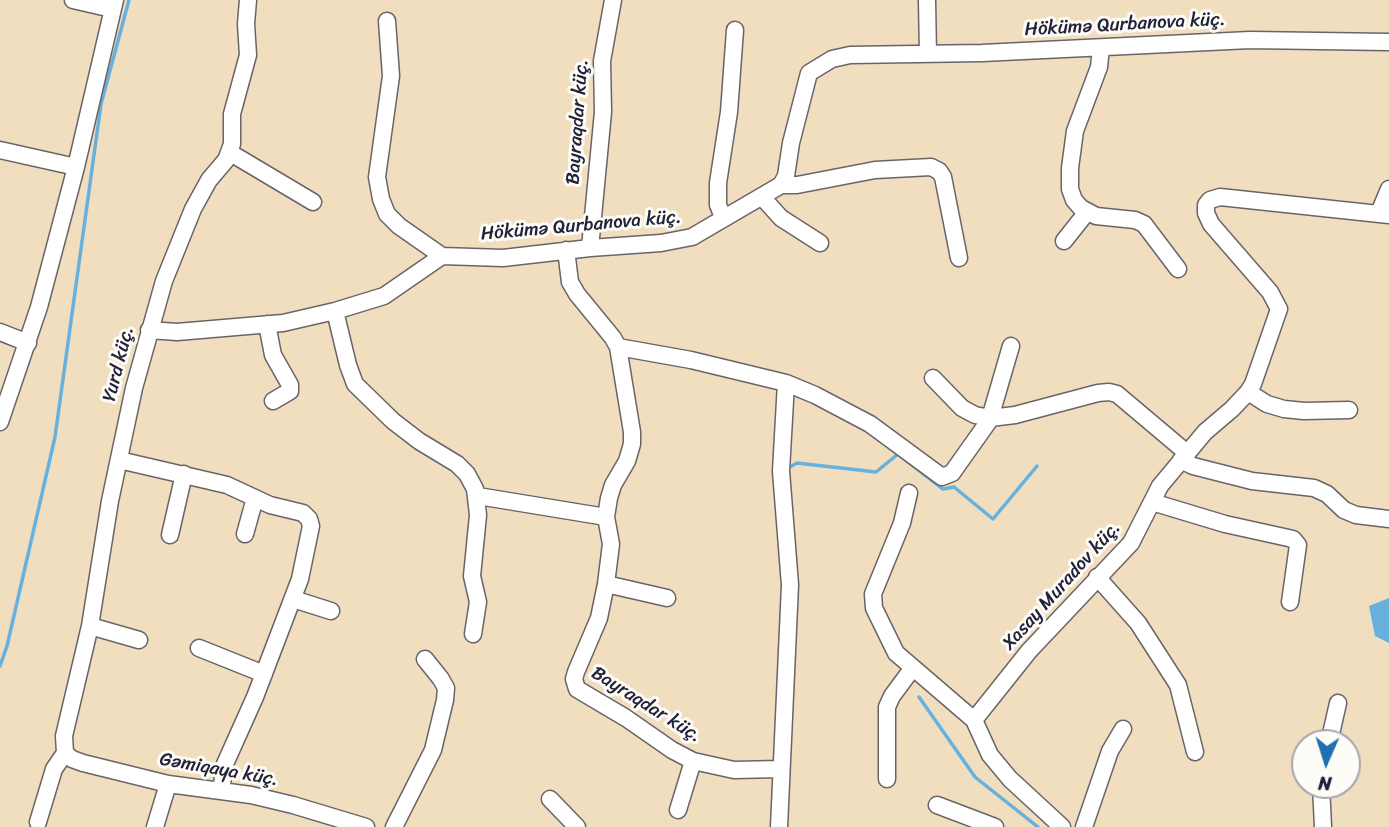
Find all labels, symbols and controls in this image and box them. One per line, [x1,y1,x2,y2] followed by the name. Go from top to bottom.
[1024,8,1226,42] street label: Hökümə Qurbanova küç.
[562,58,594,186] street label: Bayraqdar küç.
[480,206,682,246] street label: Hökümə Qurbanova küç.
[99,324,139,404] street label: Yurd küç.
[998,517,1126,655] street label: Xasay Muradov küç.
[587,662,705,748] street label: Bayraqdar küç.
[1291,729,1361,799] north arrow
[158,748,280,792] street label: Gəmiqaya küç.
[1318,767,1332,800] text: N

